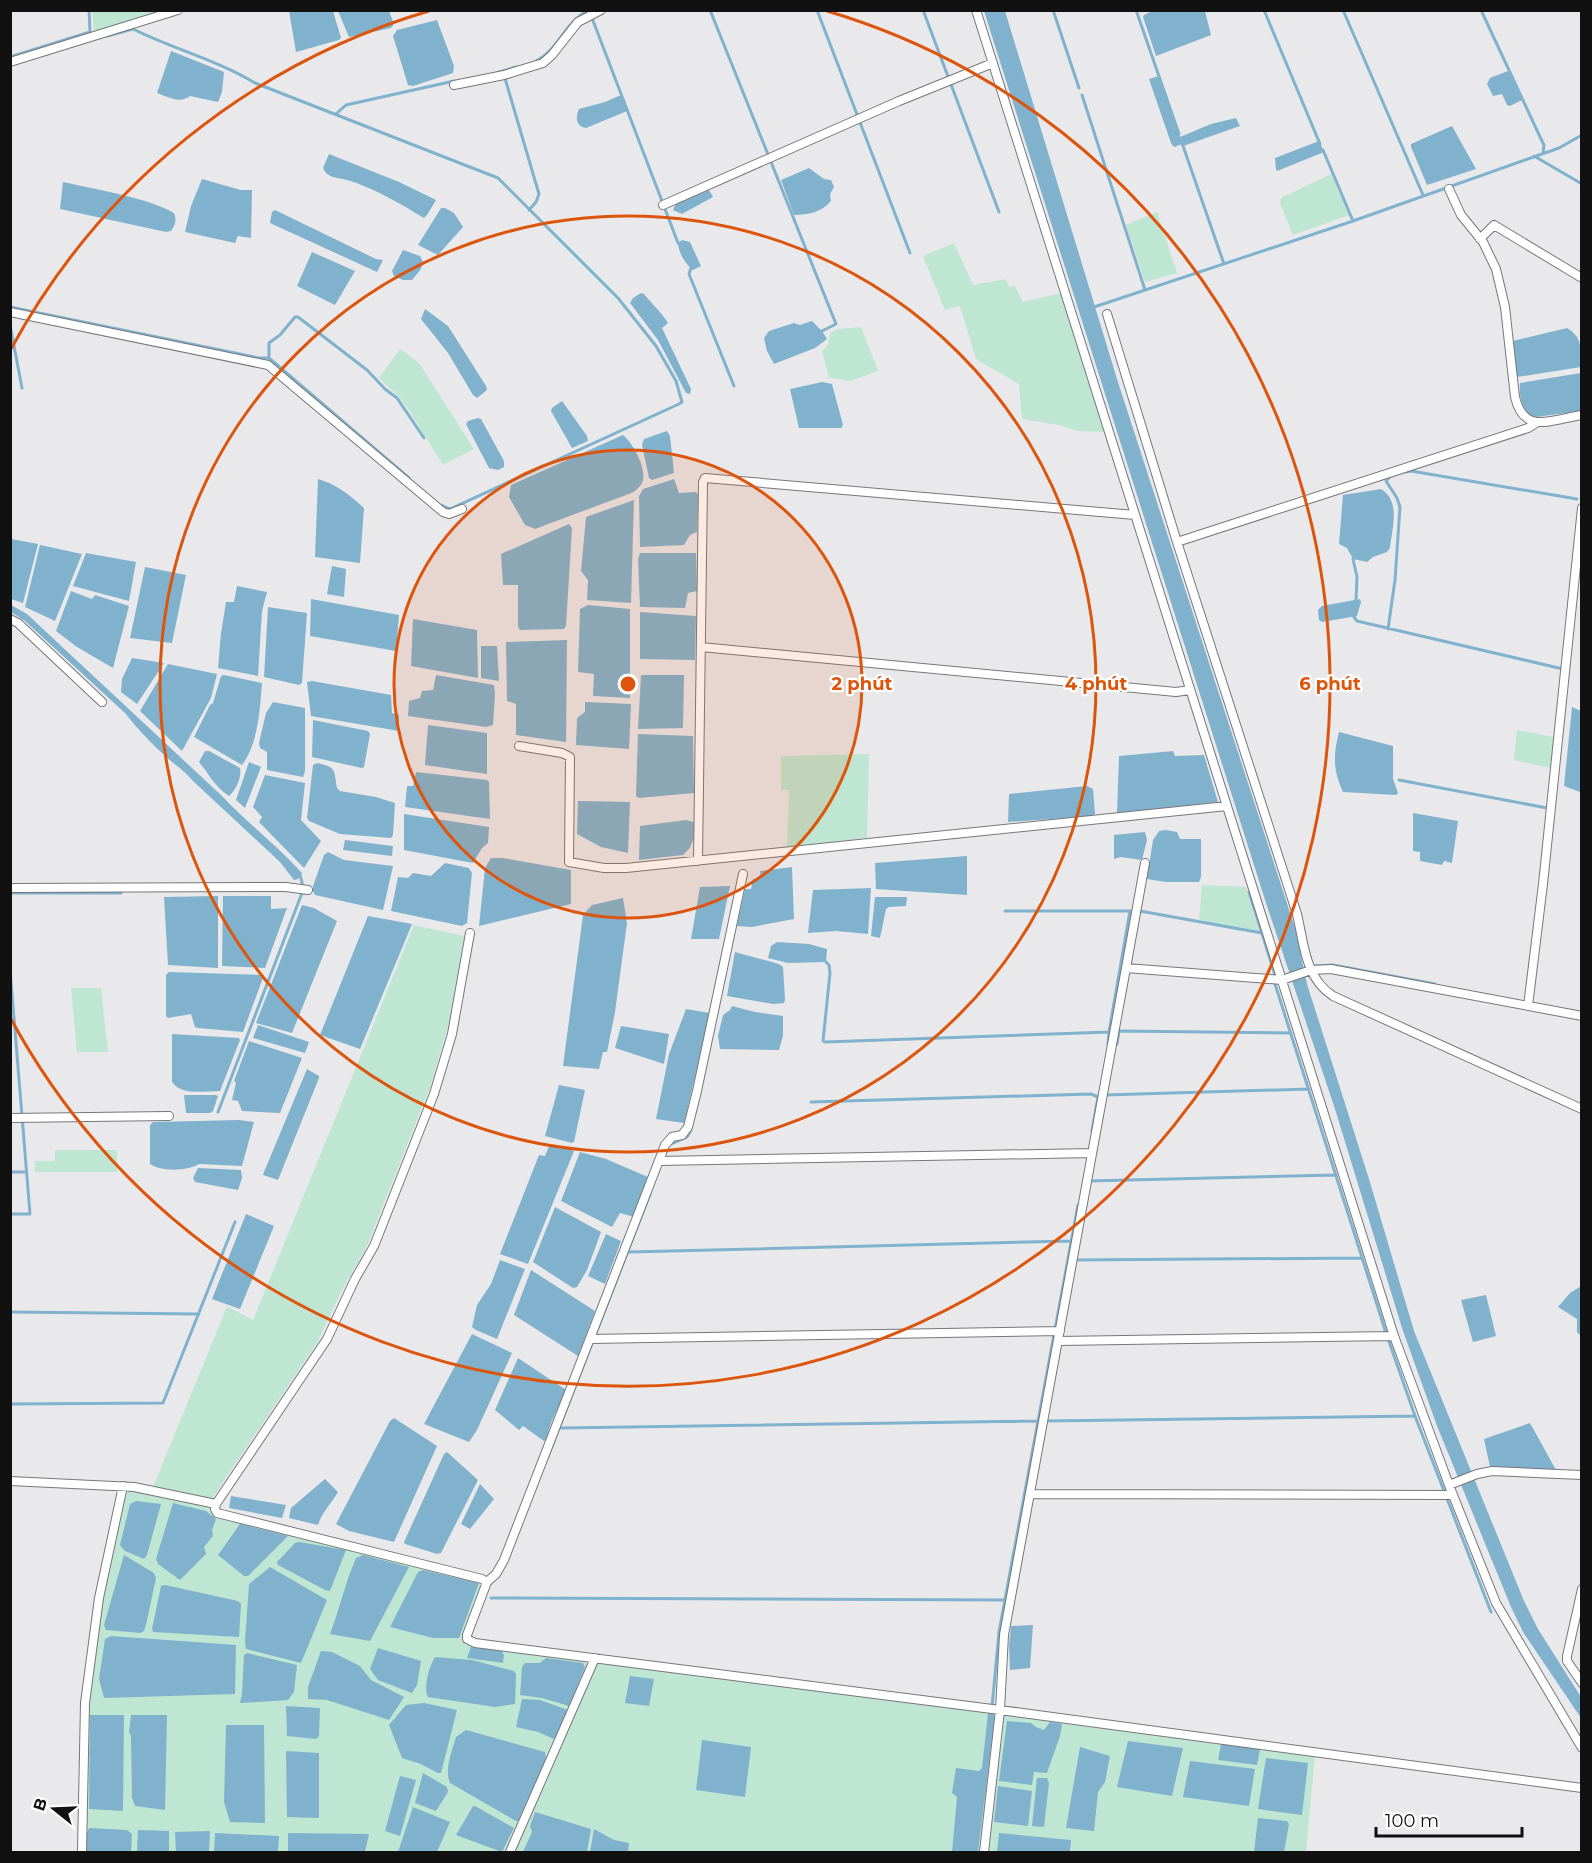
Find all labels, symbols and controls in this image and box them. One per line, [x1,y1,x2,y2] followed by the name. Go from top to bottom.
[832,673,893,695] text: 2 phút
[1065,673,1127,695] text: 4 phút
[1299,673,1361,695] text: 6 phút
[618,674,638,694] centre of rings
[24,1779,84,1839] north arrow
[29,1796,51,1813] text: B
[1376,1800,1522,1838] scale bar
[1385,1810,1439,1832] text: 100 m

